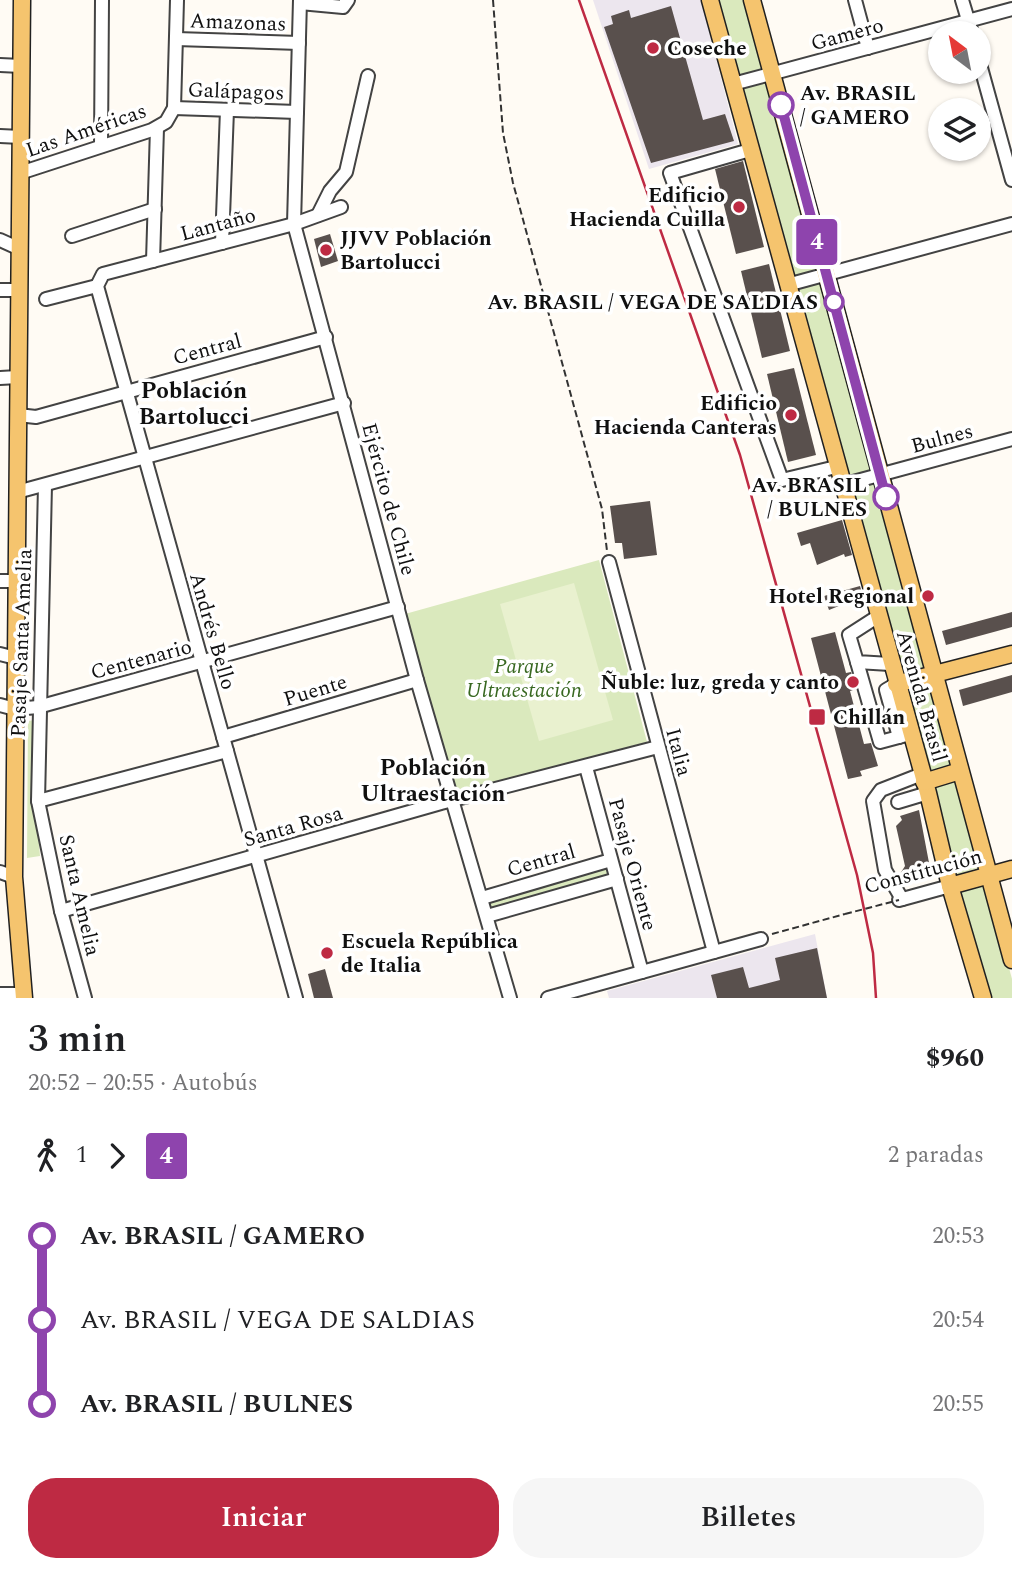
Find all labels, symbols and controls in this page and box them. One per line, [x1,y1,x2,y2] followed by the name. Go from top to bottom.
[189,5,287,41] street label: Amazonas
[807,10,887,60] street label: Gamero
[928,21,990,84] north arrow
[928,21,991,161] map controls
[667,33,747,65] place label: Coseche
[645,40,661,56] marker: Coseche
[187,74,285,110] street label: Galápagos
[800,78,916,134] place label: Av. BRASIL / GAMERO
[768,92,794,118] marker: Av. BRASIL / GAMERO
[21,95,151,167] street label: Las Américas
[928,98,991,161] button: layers
[569,180,725,236] place label: Edificio Hacienda Cuilla
[731,199,747,215] marker: Edificio Hacienda Cuilla
[177,200,260,250] street label: Lantaño
[794,219,840,265] line badge: 4
[340,223,492,279] place label: JJVV Población Bartolucci
[810,224,824,260] text: 4
[318,242,334,258] marker: JJVV Población Bartolucci
[487,287,818,319] place label: Av. BRASIL / VEGA DE SALDIAS
[824,292,844,312] marker: Av. BRASIL / VEGA DE SALDIAS
[169,325,245,375] street label: Central
[139,374,249,435] district label: Población Bartolucci
[594,388,777,444] place label: Edificio Hacienda Canteras
[783,407,799,423] marker: Edificio Hacienda Canteras
[908,415,977,463] street label: Bulnes
[352,419,424,579] street label: Ejército de Chile
[751,470,867,526] place label: Av. BRASIL / BULNES
[873,484,899,510] marker: Av. BRASIL / BULNES
[3,548,41,738] street label: Pasaje Santa Amelia
[180,569,244,694] street label: Andrés Bello
[769,581,914,613] place label: Hotel Regional
[920,588,936,604] marker: Hotel Regional
[887,627,955,766] street label: Avenida Brasil
[87,631,196,689] street label: Centenario
[466,651,582,707] park label: Parque Ultraestación
[279,666,351,716] street label: Puente
[601,667,839,699] place label: Ñuble: luz, greda y canto
[845,674,861,690] marker: Ñuble: luz, greda y canto
[833,702,905,734] place label: Chillán
[807,707,827,727] marker: Chillán
[656,725,700,781] street label: Italia
[360,751,506,812] district label: Población Ultraestación
[599,794,665,934] street label: Pasaje Oriente
[240,797,347,856] street label: Santa Rosa
[49,831,109,960] street label: Santa Amelia
[503,836,579,886] street label: Central
[861,841,986,903] street label: Constitución
[341,926,518,982] place label: Escuela República de Italia
[319,945,335,961] marker: Escuela República de Italia
[28,1011,127,1069] text: 3 min
[926,1038,984,1078] text: $960
[28,1066,258,1101] text: 20:52 – 20:55 · Autobús
[28,1137,66,1175] icon: walk
[98,1137,136,1175] icon: forward
[76,1138,88,1173] text: 1
[160,1138,173,1174] text: 4
[888,1138,984,1173] text: 2 paradas
[80,1216,365,1256] text: Av. BRASIL / GAMERO
[932,1219,984,1254] text: 20:53
[80,1300,475,1340] text: Av. BRASIL / VEGA DE SALDIAS
[932,1303,984,1338] text: 20:54
[80,1384,353,1424] text: Av. BRASIL / BULNES
[932,1387,984,1422] text: 20:55
[28,1478,499,1558] button: Iniciar
[513,1478,984,1558] button: Billetes

